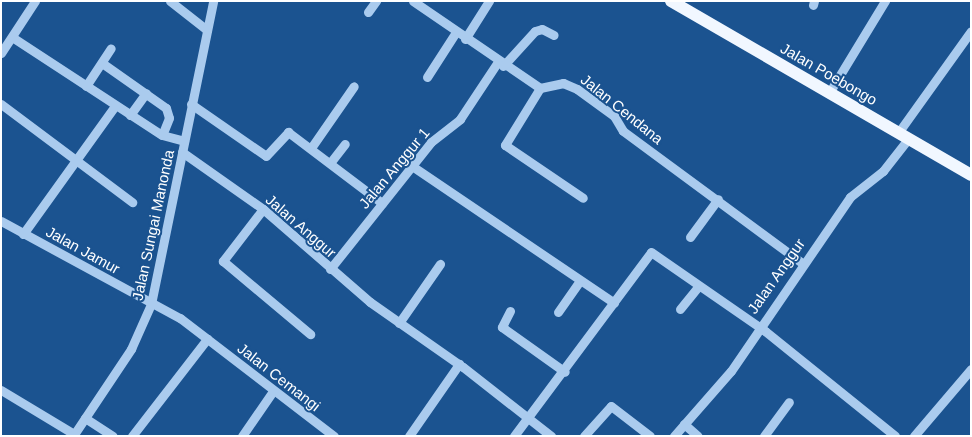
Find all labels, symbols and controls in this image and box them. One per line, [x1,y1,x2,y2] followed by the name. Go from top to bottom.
[778,39,880,109] street label: Jalan Poebongo
[577,70,667,148] street label: Jalan Cendana
[355,124,433,212] street label: Jalan Anggur 1
[128,148,178,302] street label: Jalan Sungai Manonda
[262,190,340,262] street label: Jalan Anggur
[43,222,123,278] street label: Jalan Jamur
[743,235,809,317] street label: Jalan Anggur
[234,339,324,415] street label: Jalan Cemangi

